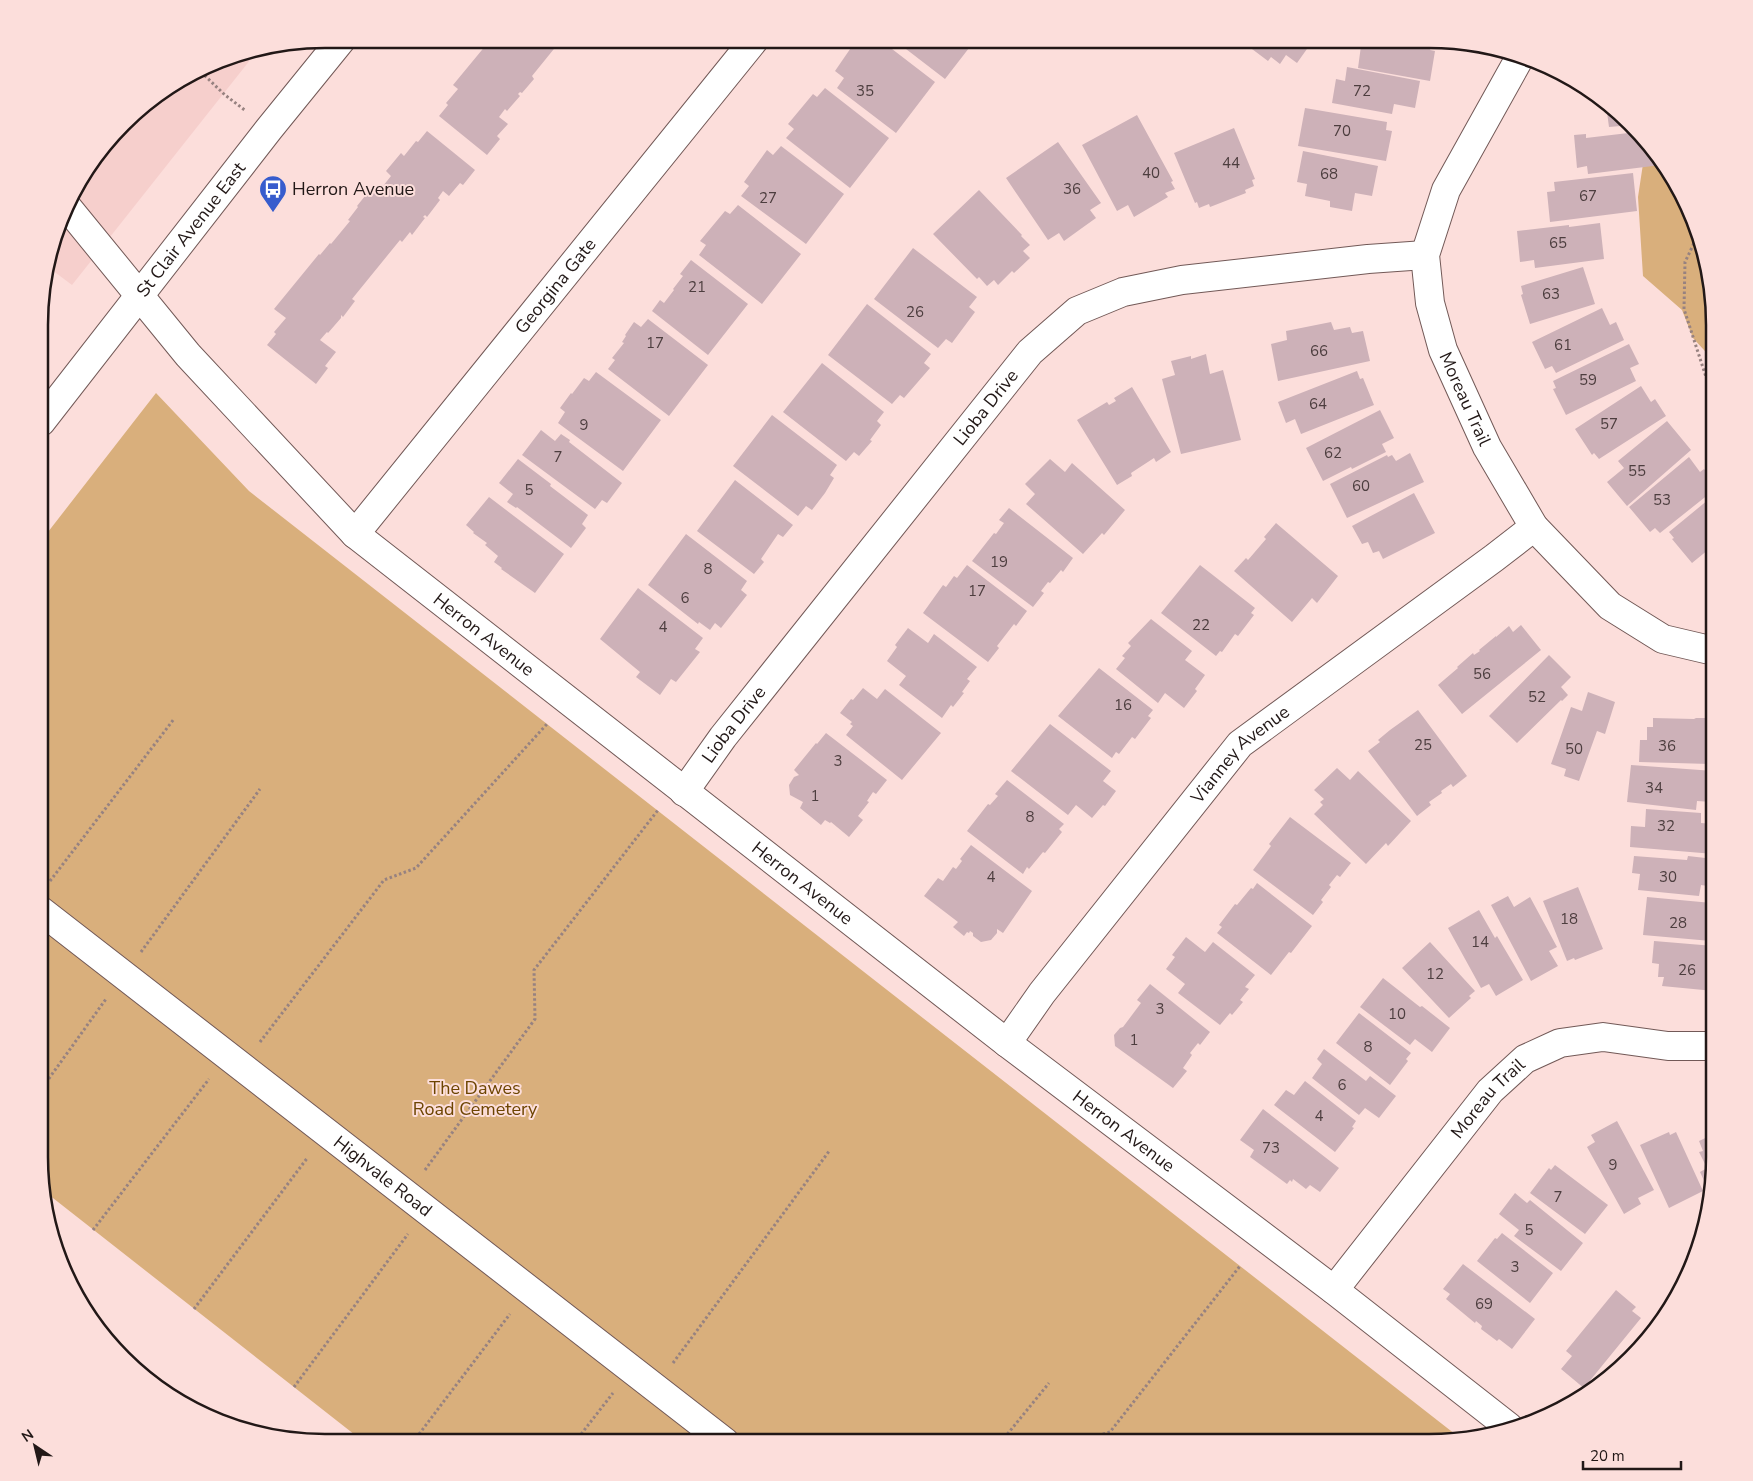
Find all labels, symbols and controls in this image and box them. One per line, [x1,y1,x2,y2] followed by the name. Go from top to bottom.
[856,81,874,101] house number: 35
[1353,81,1371,101] house number: 72
[1333,121,1351,141] house number: 70
[1222,153,1240,173] house number: 44
[131,156,251,302] street label: St Clair Avenue East
[1142,163,1160,183] house number: 40
[1320,164,1338,184] house number: 68
[258,174,288,213] bus stop icon: Herron Avenue
[292,177,414,201] place label: Herron Avenue
[1063,179,1081,199] house number: 36
[1579,186,1597,206] house number: 67
[759,188,777,208] house number: 27
[510,233,601,339] street label: Georgina Gate
[1549,233,1567,253] house number: 65
[688,277,706,297] house number: 21
[1542,284,1560,304] house number: 63
[906,302,924,322] house number: 26
[646,333,664,353] house number: 17
[1554,335,1572,355] house number: 61
[1310,341,1328,361] house number: 66
[1433,348,1497,450] street label: Moreau Trail
[948,364,1024,451] street label: Lioba Drive
[1579,370,1597,390] house number: 59
[1309,394,1327,414] house number: 64
[1600,414,1618,434] house number: 57
[579,415,589,435] house number: 9
[1324,443,1342,463] house number: 62
[553,447,563,467] house number: 7
[1628,461,1646,481] house number: 55
[1352,476,1370,496] house number: 60
[524,480,534,500] house number: 5
[1653,490,1671,510] house number: 53
[990,552,1008,572] house number: 19
[703,559,713,579] house number: 8
[968,581,986,601] house number: 17
[428,587,539,682] street label: Herron Avenue
[680,588,690,608] house number: 6
[1192,615,1210,635] house number: 22
[658,617,668,637] house number: 4
[1473,664,1491,684] house number: 56
[696,681,771,768] street label: Lioba Drive
[1528,687,1546,707] house number: 52
[1114,695,1132,715] house number: 16
[1185,700,1294,809] street label: Vianney Avenue
[1414,735,1432,755] house number: 25
[1658,736,1676,756] house number: 36
[1565,739,1583,759] house number: 50
[833,751,843,771] house number: 3
[1645,778,1663,798] house number: 34
[810,786,820,806] house number: 1
[1025,807,1035,827] house number: 8
[1657,816,1675,836] house number: 32
[747,836,858,930] street label: Herron Avenue
[986,867,996,887] house number: 4
[1659,867,1677,887] house number: 30
[1560,909,1578,929] house number: 18
[1669,913,1687,933] house number: 28
[1471,932,1489,952] house number: 14
[1678,960,1696,980] house number: 26
[1426,964,1444,984] house number: 12
[1155,999,1165,1019] house number: 3
[1388,1004,1406,1024] house number: 10
[1129,1030,1139,1050] house number: 1
[1363,1037,1373,1057] house number: 8
[1445,1052,1531,1143] street label: Moreau Trail
[1337,1075,1347,1095] house number: 6
[413,1076,538,1121] park label: The Dawes Road Cemetery
[1068,1085,1180,1178] street label: Herron Avenue
[1314,1106,1324,1126] house number: 4
[329,1130,437,1222] street label: Highvale Road
[1262,1138,1280,1158] house number: 73
[1608,1155,1618,1175] house number: 9
[1553,1187,1563,1207] house number: 7
[1524,1220,1534,1240] house number: 5
[1510,1257,1520,1277] house number: 3
[1475,1294,1493,1314] house number: 69
[10,1421,60,1471] north arrow
[18,1425,38,1447] text: N
[1583,1438,1680,1470] scale bar
[1590,1446,1625,1466] text: 20 m

